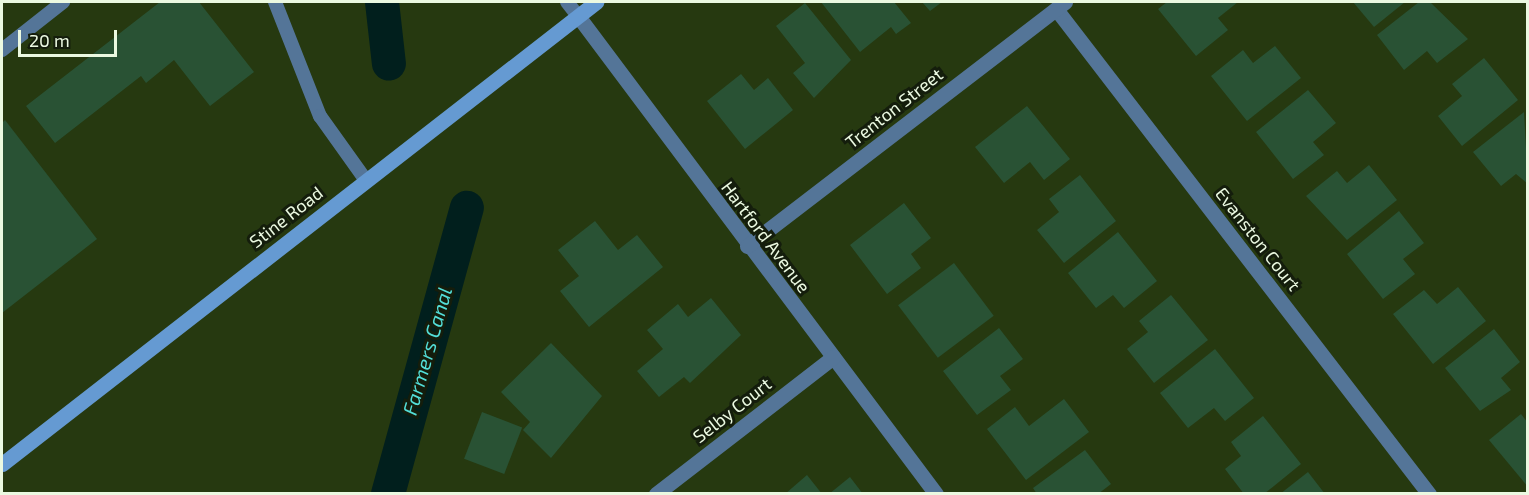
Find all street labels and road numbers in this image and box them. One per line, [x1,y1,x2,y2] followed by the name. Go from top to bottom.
[841,63,947,153] street label: Trenton Street
[717,177,815,297] street label: Hartford Avenue
[245,182,327,252] street label: Stine Road
[1211,183,1305,295] street label: Evanston Court
[688,373,776,447] street label: Selby Court

